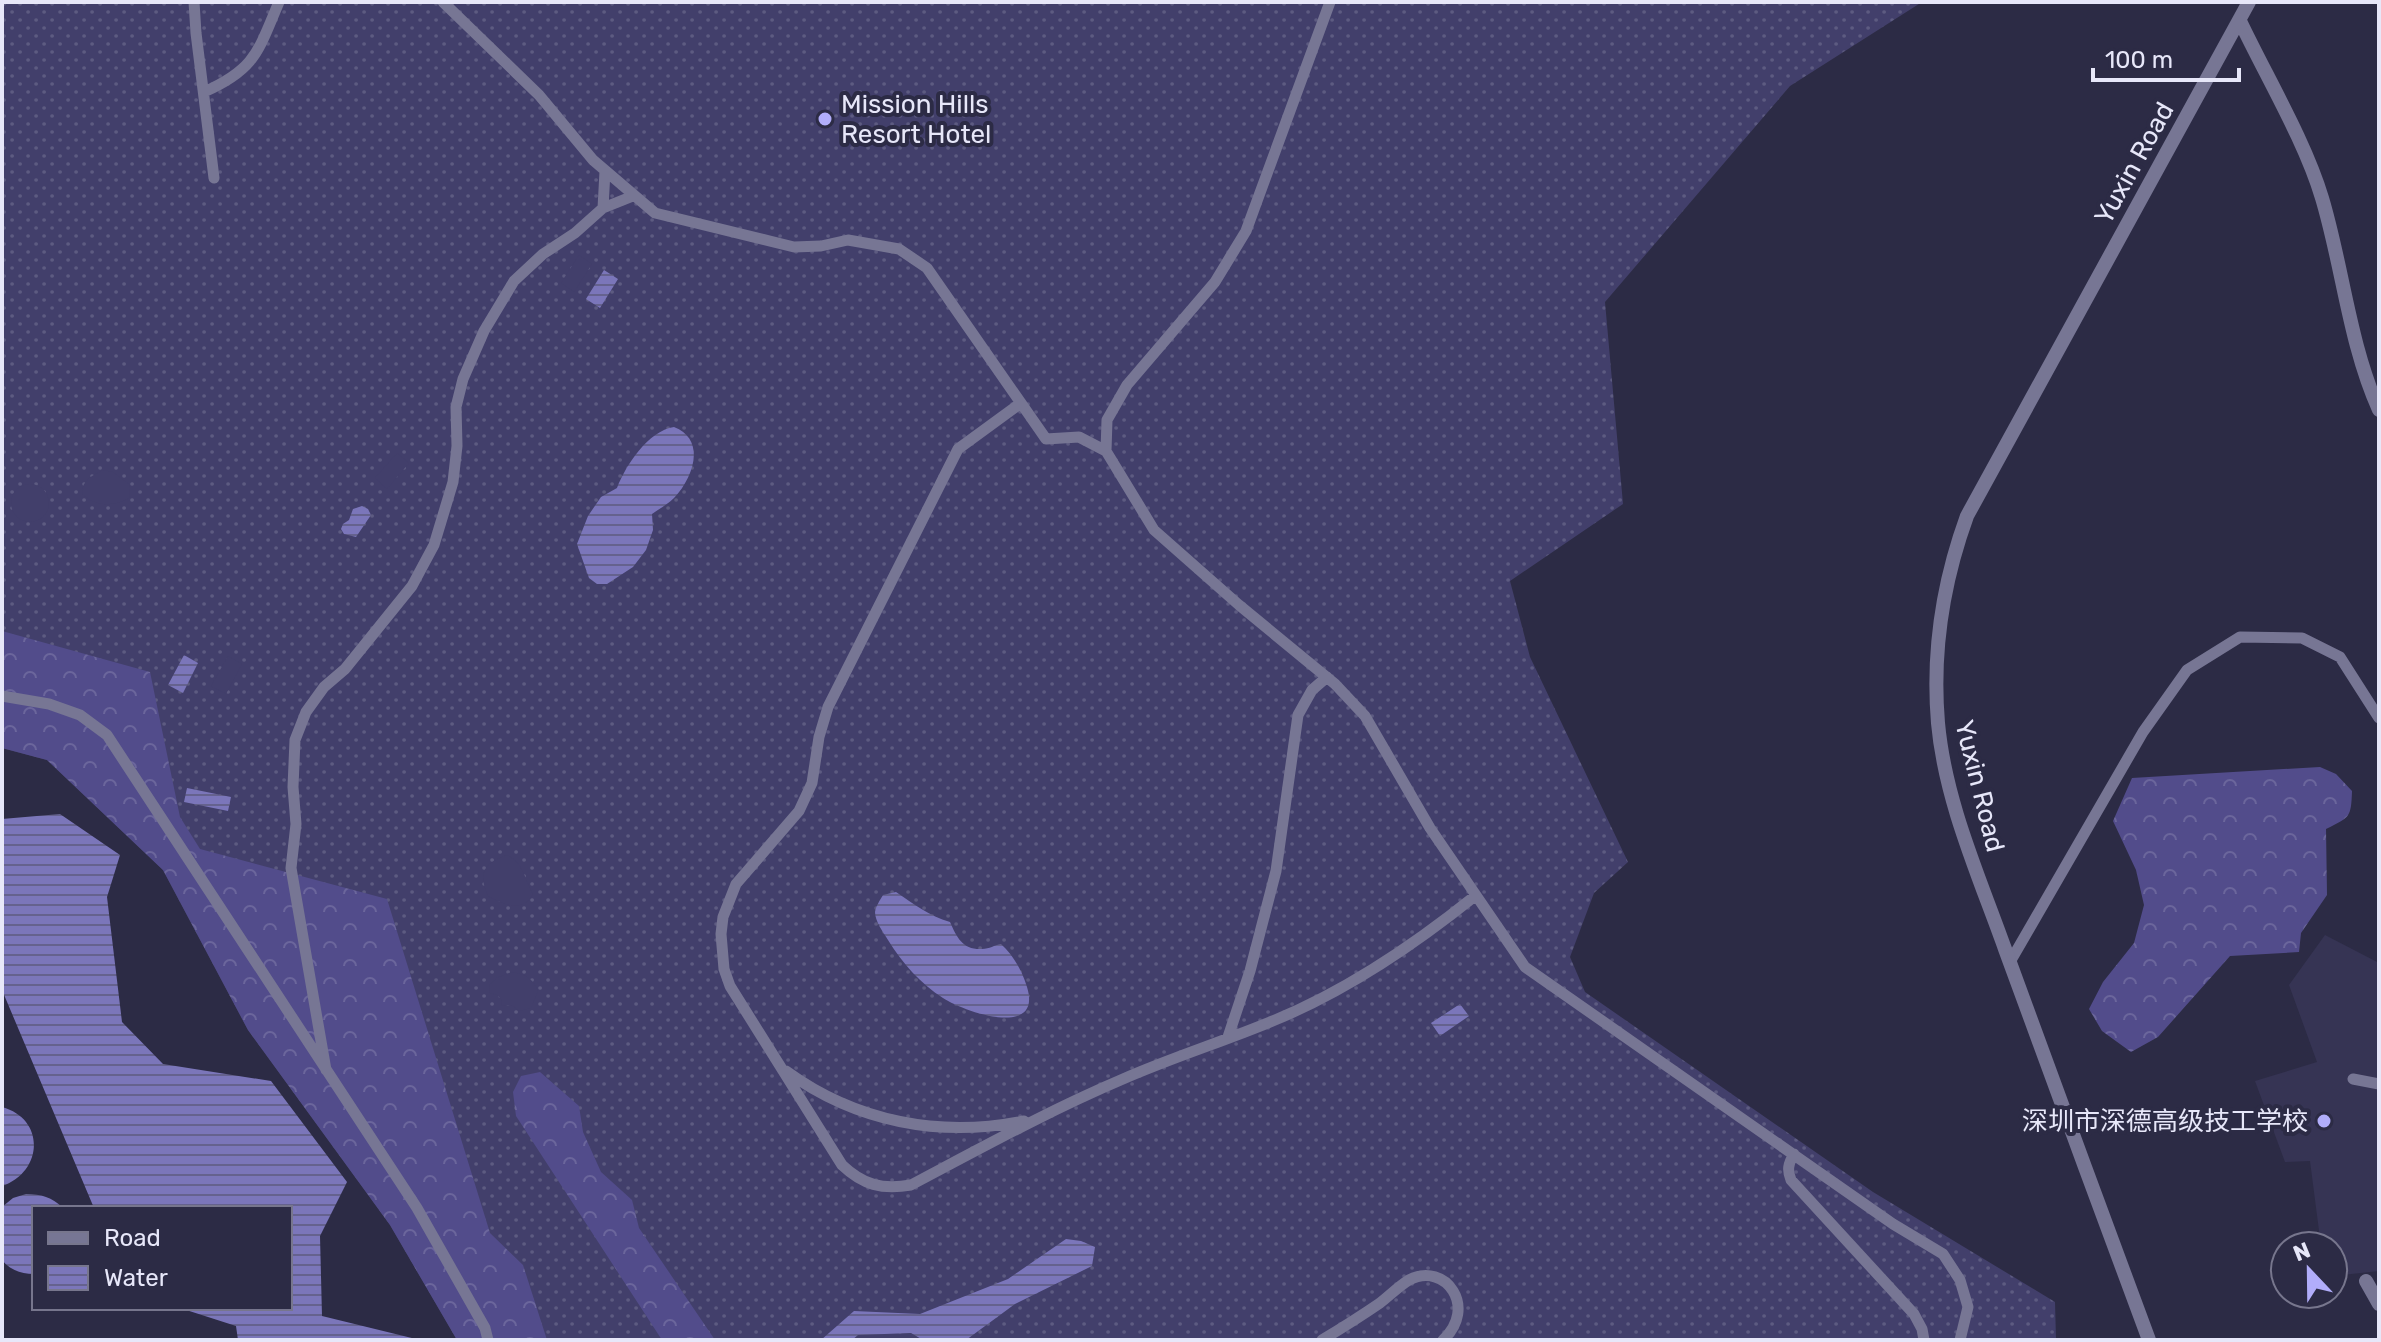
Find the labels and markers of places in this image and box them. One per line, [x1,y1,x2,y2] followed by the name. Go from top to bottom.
[841,89,991,150] place label: Mission Hills Resort Hotel
[816,110,834,128] marker: Mission Hills Resort Hotel
[2022,1106,2308,1137] place label: 深圳市深德高级技工学校
[2315,1112,2333,1130] marker: 深圳市深德高级技工学校

